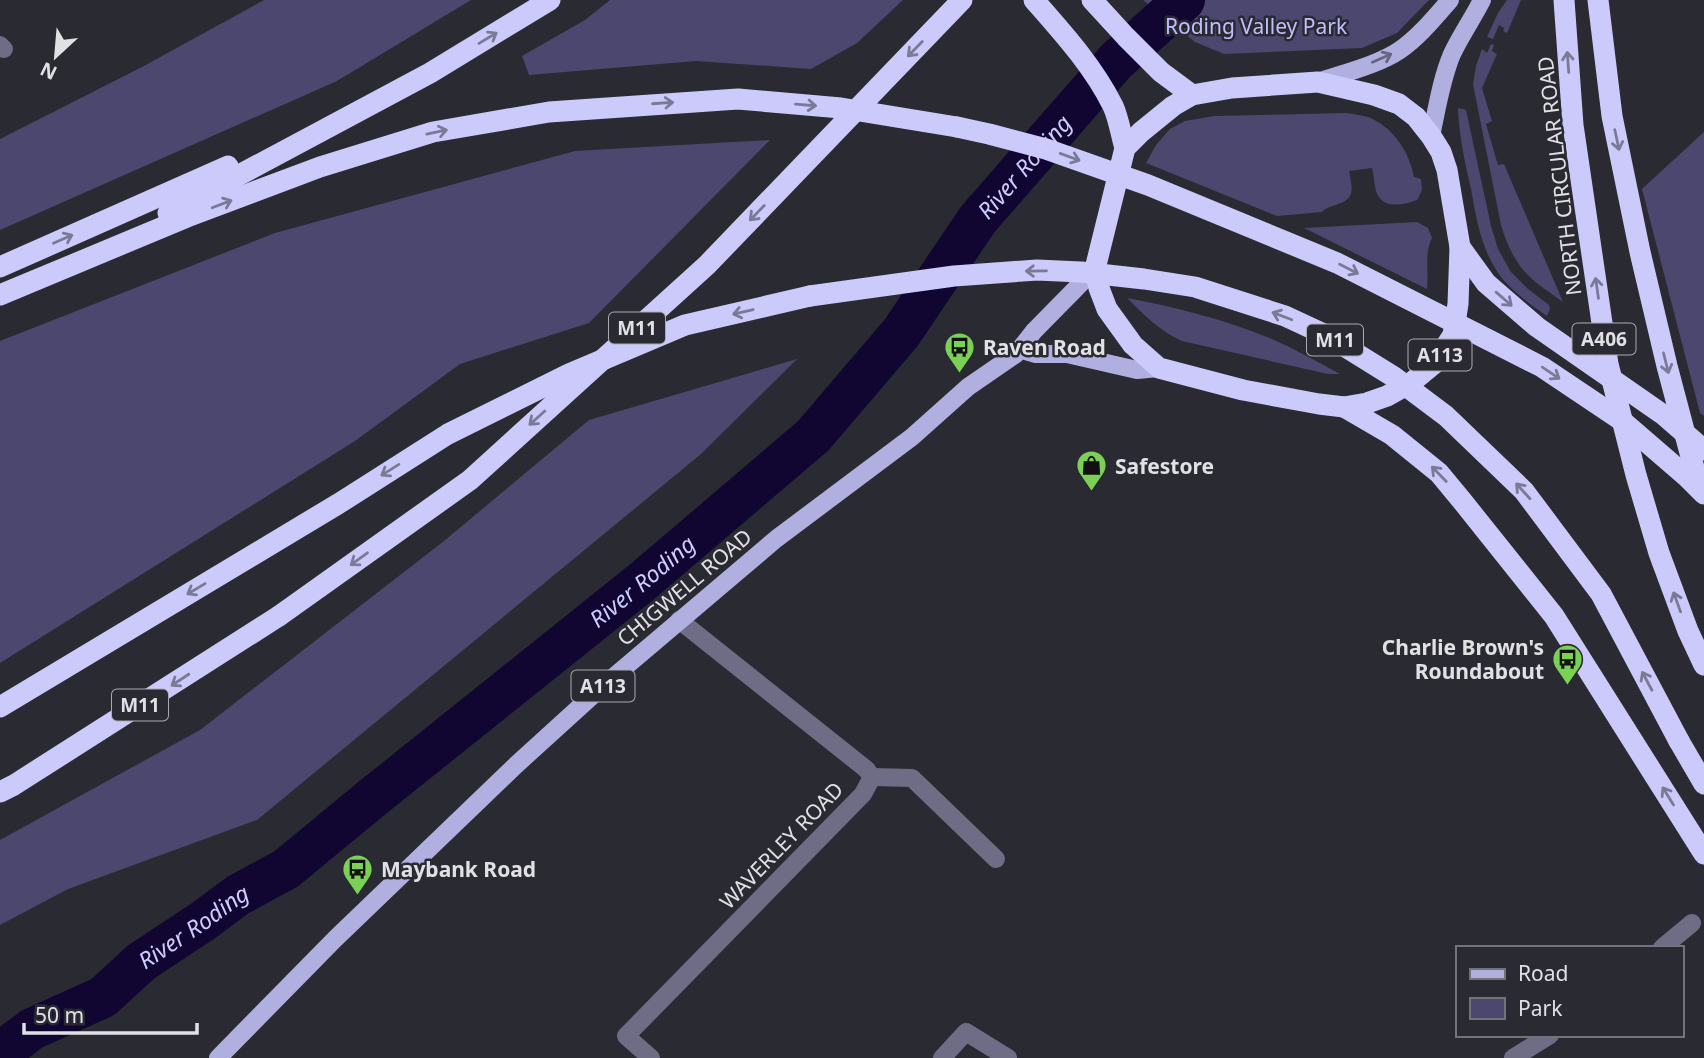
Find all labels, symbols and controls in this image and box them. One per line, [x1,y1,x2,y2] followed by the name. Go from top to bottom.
[1165,12,1348,40] park label: Roding Valley Park
[21,21,91,91] north arrow
[478,30,498,44] one-way arrow
[906,40,923,57] one-way arrow
[1371,51,1393,64] one-way arrow
[1562,51,1575,74] one-way arrow
[1530,55,1588,297] street label: NORTH CIRCULAR ROAD
[36,56,61,86] text: N
[651,96,673,109] one-way arrow
[795,99,817,112] one-way arrow
[970,108,1078,225] water label: River Roding
[425,125,448,139] one-way arrow
[1611,128,1624,151] one-way arrow
[1058,152,1080,164] one-way arrow
[210,197,232,209] one-way arrow
[748,204,765,221] one-way arrow
[51,232,73,245] one-way arrow
[1338,262,1359,276] one-way arrow
[1024,264,1047,278] one-way arrow
[1590,277,1603,300] one-way arrow
[1495,291,1513,307] one-way arrow
[732,306,755,319] one-way arrow
[1272,308,1293,321] one-way arrow
[609,312,665,344] road number: M11
[1307,324,1363,356] road number: M11
[1572,324,1636,354] road number: A406
[943,330,977,374] bus stop icon: Raven Road
[983,333,1106,361] place label: Raven Road
[1408,340,1472,370] road number: A113
[1660,351,1673,373] one-way arrow
[1541,366,1560,381] one-way arrow
[529,410,546,427] one-way arrow
[1075,449,1109,493] shop icon: Safestore
[1115,452,1214,480] place label: Safestore
[381,464,401,478] one-way arrow
[1430,466,1447,483] one-way arrow
[1515,483,1532,500] one-way arrow
[611,522,757,652] street label: CHIGWELL ROAD
[582,528,702,634] water label: River Roding
[350,552,369,566] one-way arrow
[187,582,207,596] one-way arrow
[1670,592,1683,614] one-way arrow
[1382,633,1544,685] place label: Charlie Brown's Roundabout
[1550,642,1584,686] bus stop icon: Charlie Brown's Roundabout
[572,670,634,702] road number: A113
[1640,671,1654,692] one-way arrow
[170,673,190,687] one-way arrow
[112,690,168,720] road number: M11
[713,775,849,915] street label: WAVERLEY ROAD
[1660,787,1674,807] one-way arrow
[341,852,375,896] bus stop icon: Maybank Road
[381,855,536,883] place label: Maybank Road
[131,876,254,976] water label: River Roding
[1456,946,1683,1037] legend
[1518,959,1568,987] text: Road
[24,992,198,1036] scale bar
[1518,994,1563,1022] text: Park
[35,1001,84,1029] text: 50 m

